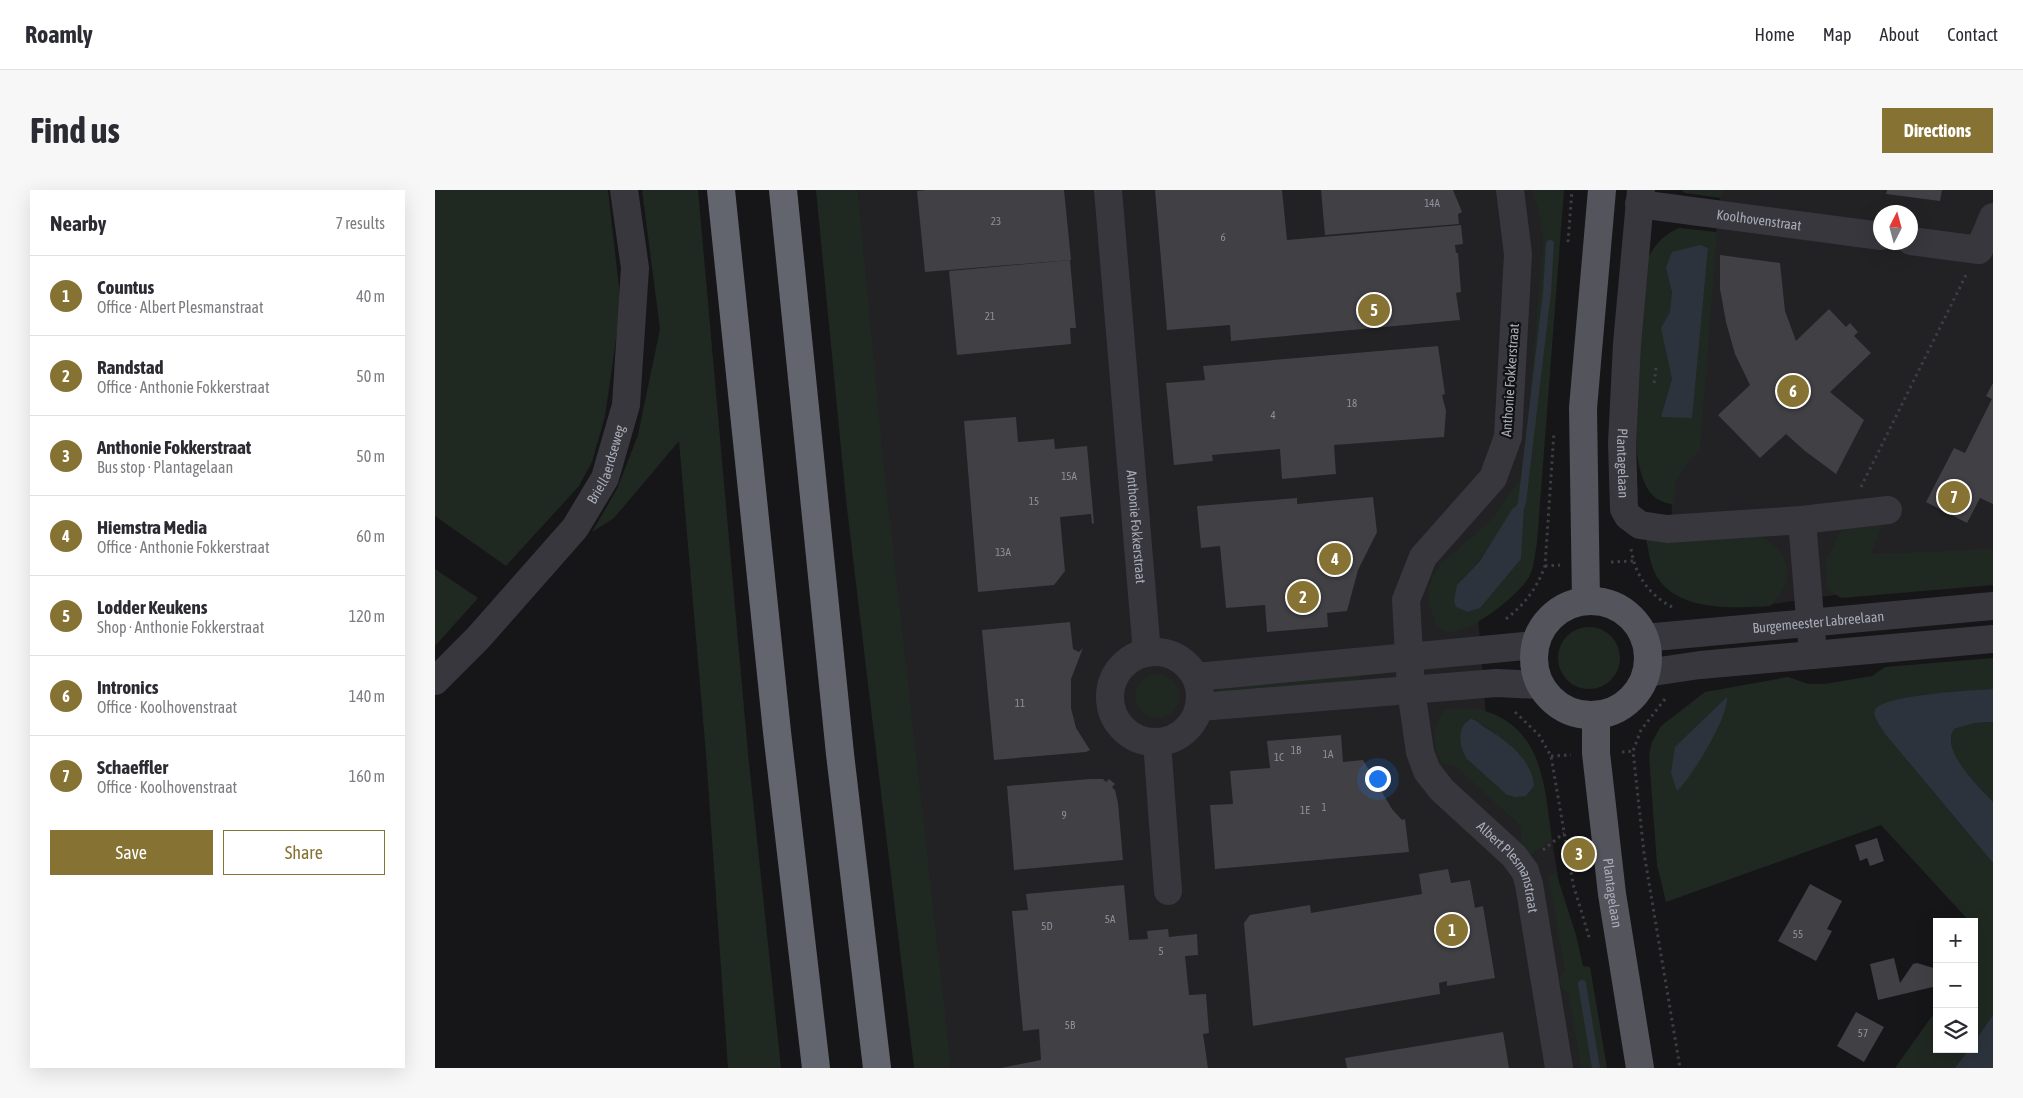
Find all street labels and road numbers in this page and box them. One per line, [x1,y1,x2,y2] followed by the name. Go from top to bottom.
[1716,206,1802,233] street label: Koolhovenstraat
[1498,323,1522,437] street label: Anthonie Fokkerstraat
[584,423,628,506] street label: Briellaerdseweg
[1614,428,1632,499] street label: Plantagelaan
[1124,469,1149,584] street label: Anthonie Fokkerstraat
[1752,608,1885,636] street label: Burgemeester Labreelaan
[1474,818,1542,914] street label: Albert Plesmanstraat
[1600,857,1625,929] street label: Plantagelaan

